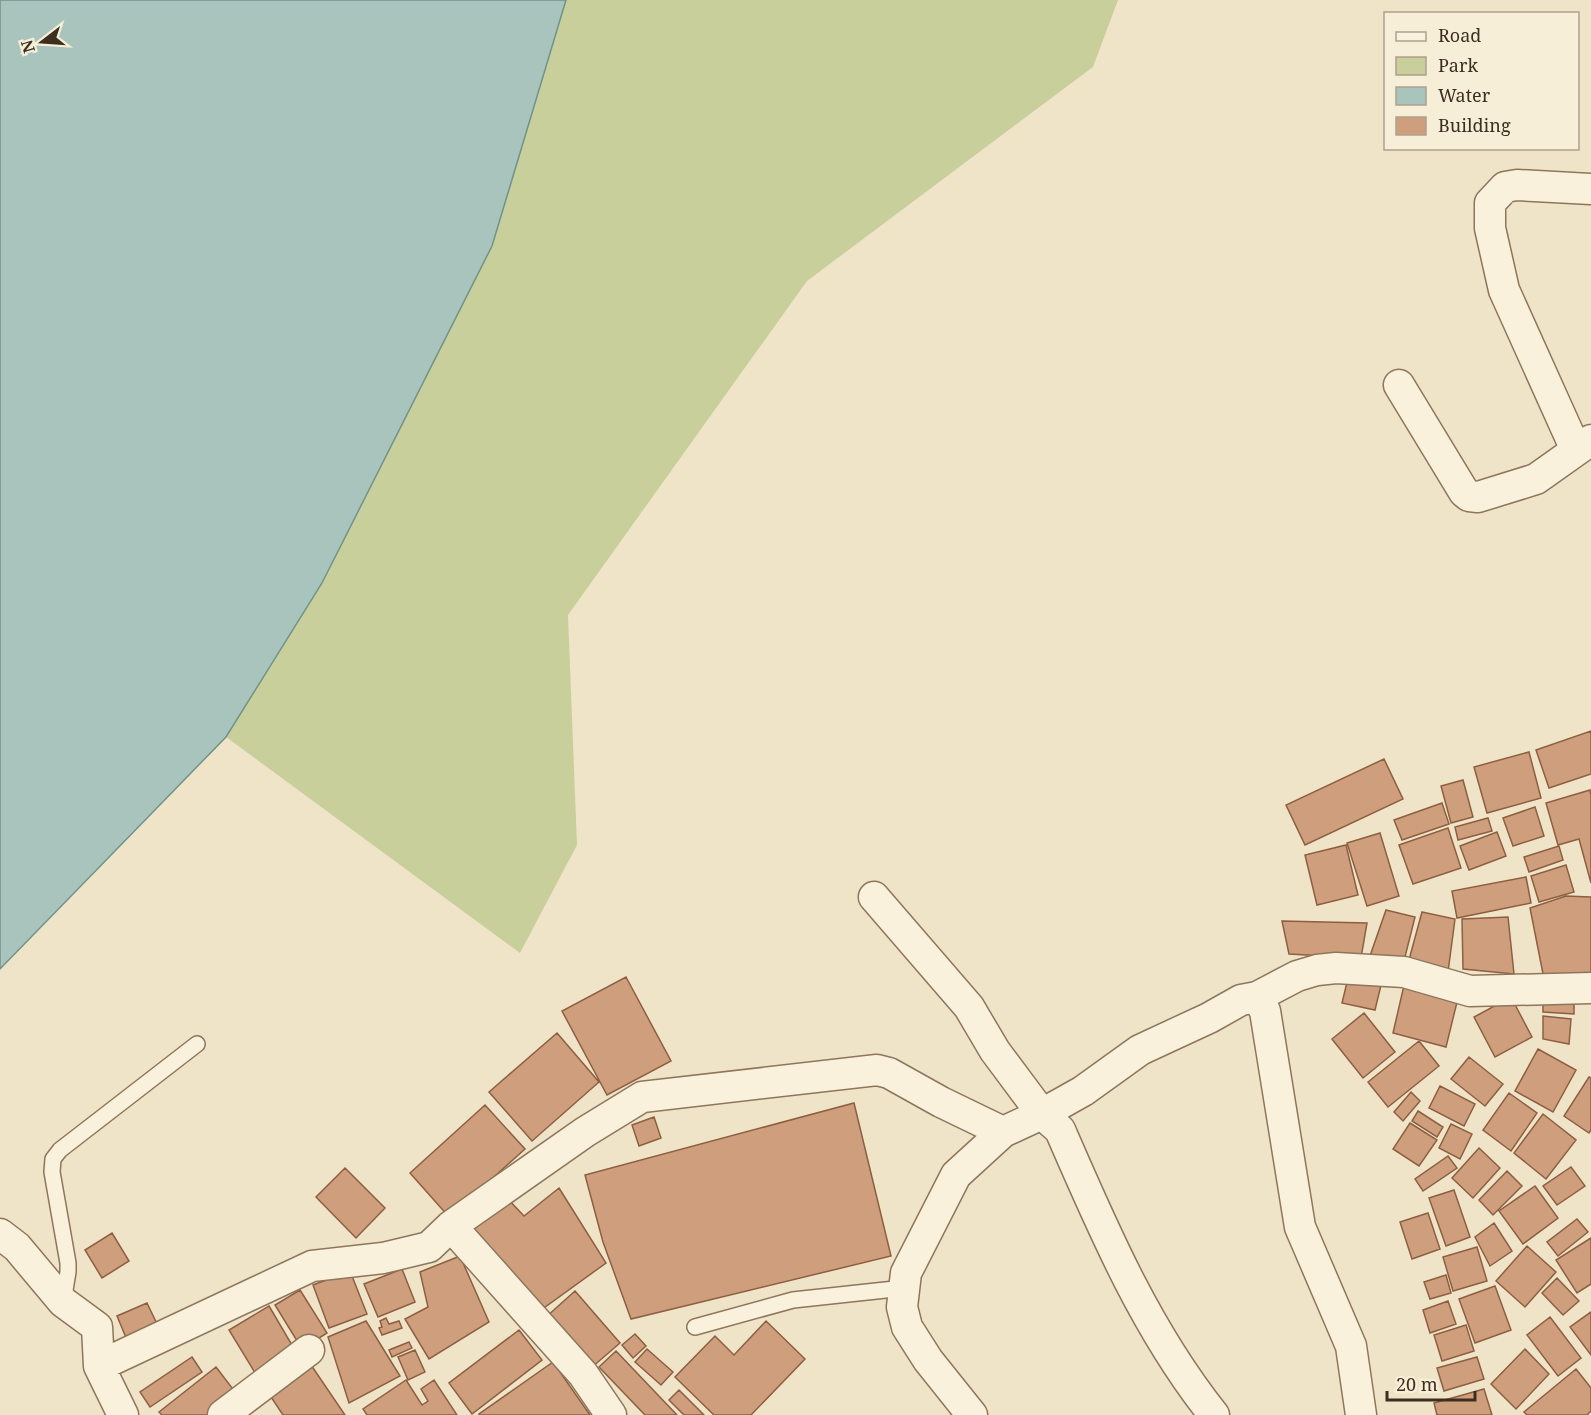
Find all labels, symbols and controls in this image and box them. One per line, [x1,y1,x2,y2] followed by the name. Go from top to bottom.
[12,12,72,72] north arrow
[1384,12,1579,150] legend
[1438,23,1481,47] text: Road
[15,37,40,56] text: N
[1438,53,1478,77] text: Park
[1438,83,1491,107] text: Water
[1438,113,1511,137] text: Building
[1387,1364,1476,1402] scale bar
[1396,1372,1438,1396] text: 20 m

